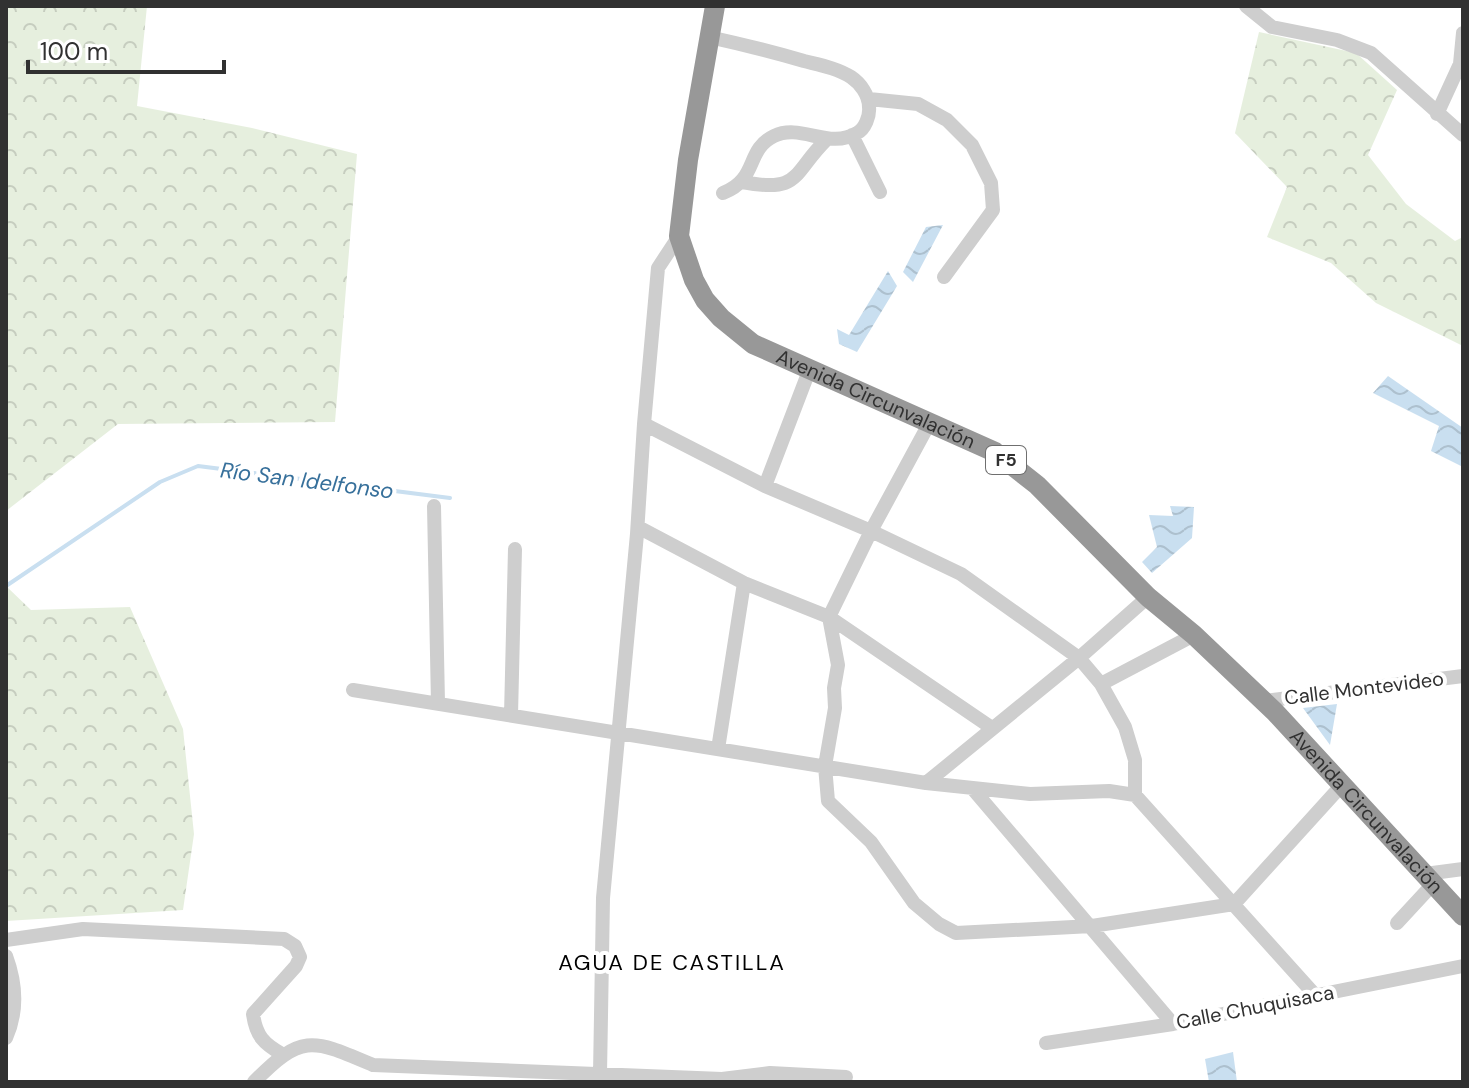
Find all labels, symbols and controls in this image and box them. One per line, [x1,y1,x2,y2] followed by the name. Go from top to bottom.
[28,24,224,74] scale bar
[40,36,108,67] text: 100 m
[772,343,979,455] street label: Avenida Circunvalación
[986,446,1026,474] road number: F5
[219,455,395,506] water label: Río San Idelfonso
[1283,665,1445,711] street label: Calle Montevideo
[1284,723,1449,899] street label: Avenida Circunvalación
[558,948,786,977] district label: AGUA DE CASTILLA
[1174,979,1336,1035] street label: Calle Chuquisaca

